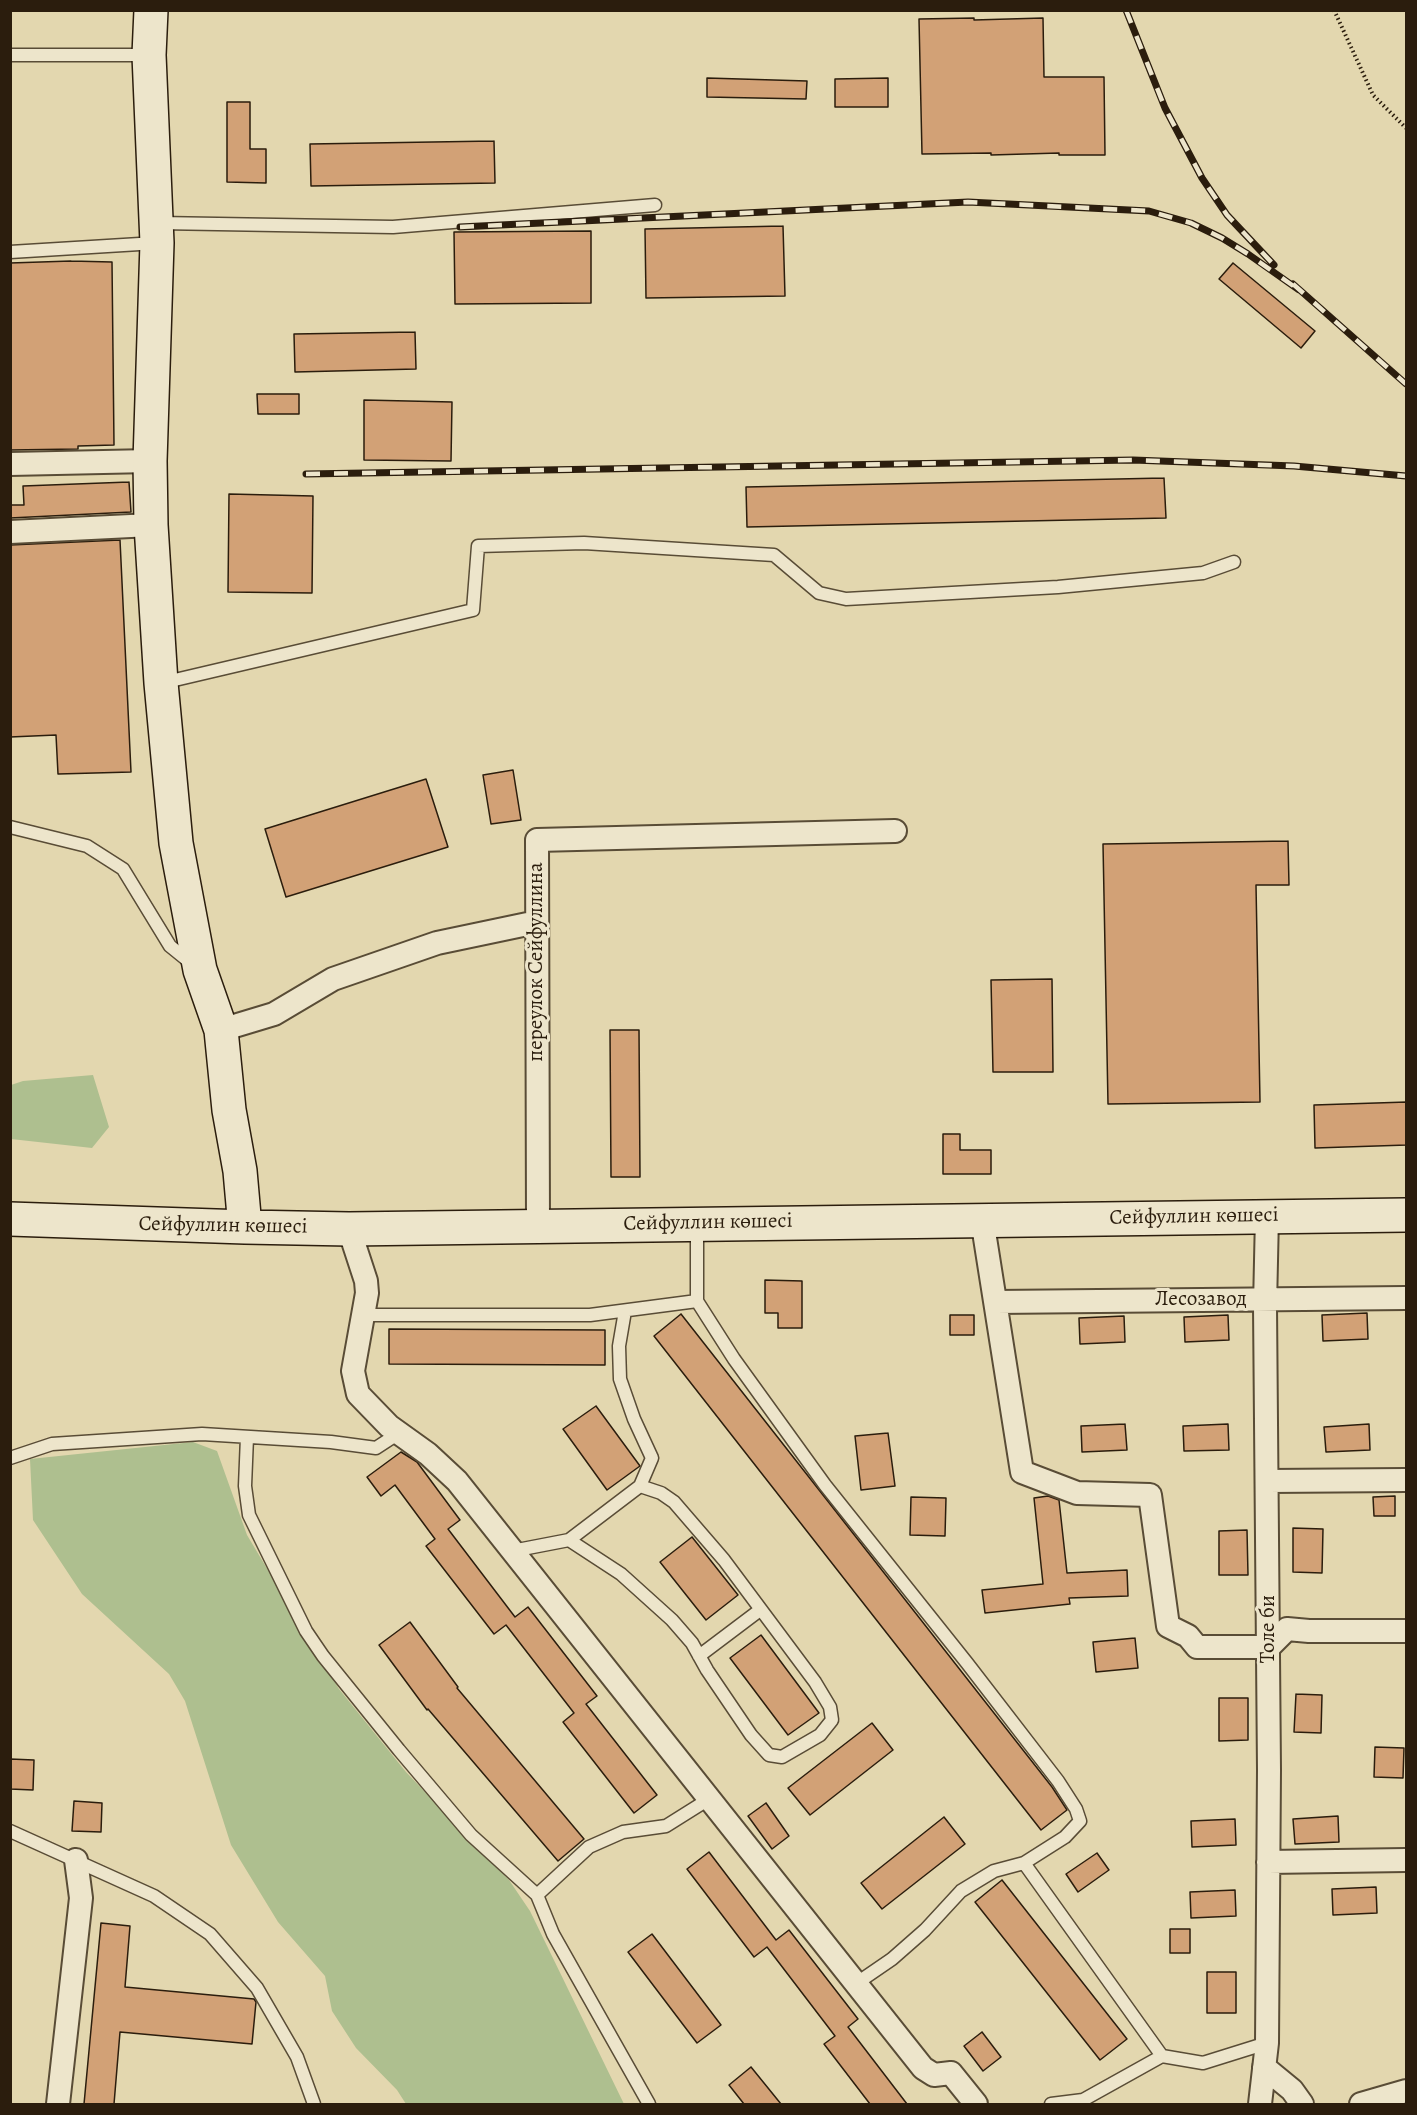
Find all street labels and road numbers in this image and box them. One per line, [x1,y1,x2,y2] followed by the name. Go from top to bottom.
[524,862,550,1062] street label: переулок Сейфуллина
[1109,1203,1279,1231] street label: Сейфуллин көшесі
[623,1209,793,1237] street label: Сейфуллин көшесі
[138,1212,308,1240] street label: Сейфуллин көшесі
[1155,1287,1247,1313] street label: Лесозавод
[1256,1595,1282,1663] street label: Толе би

